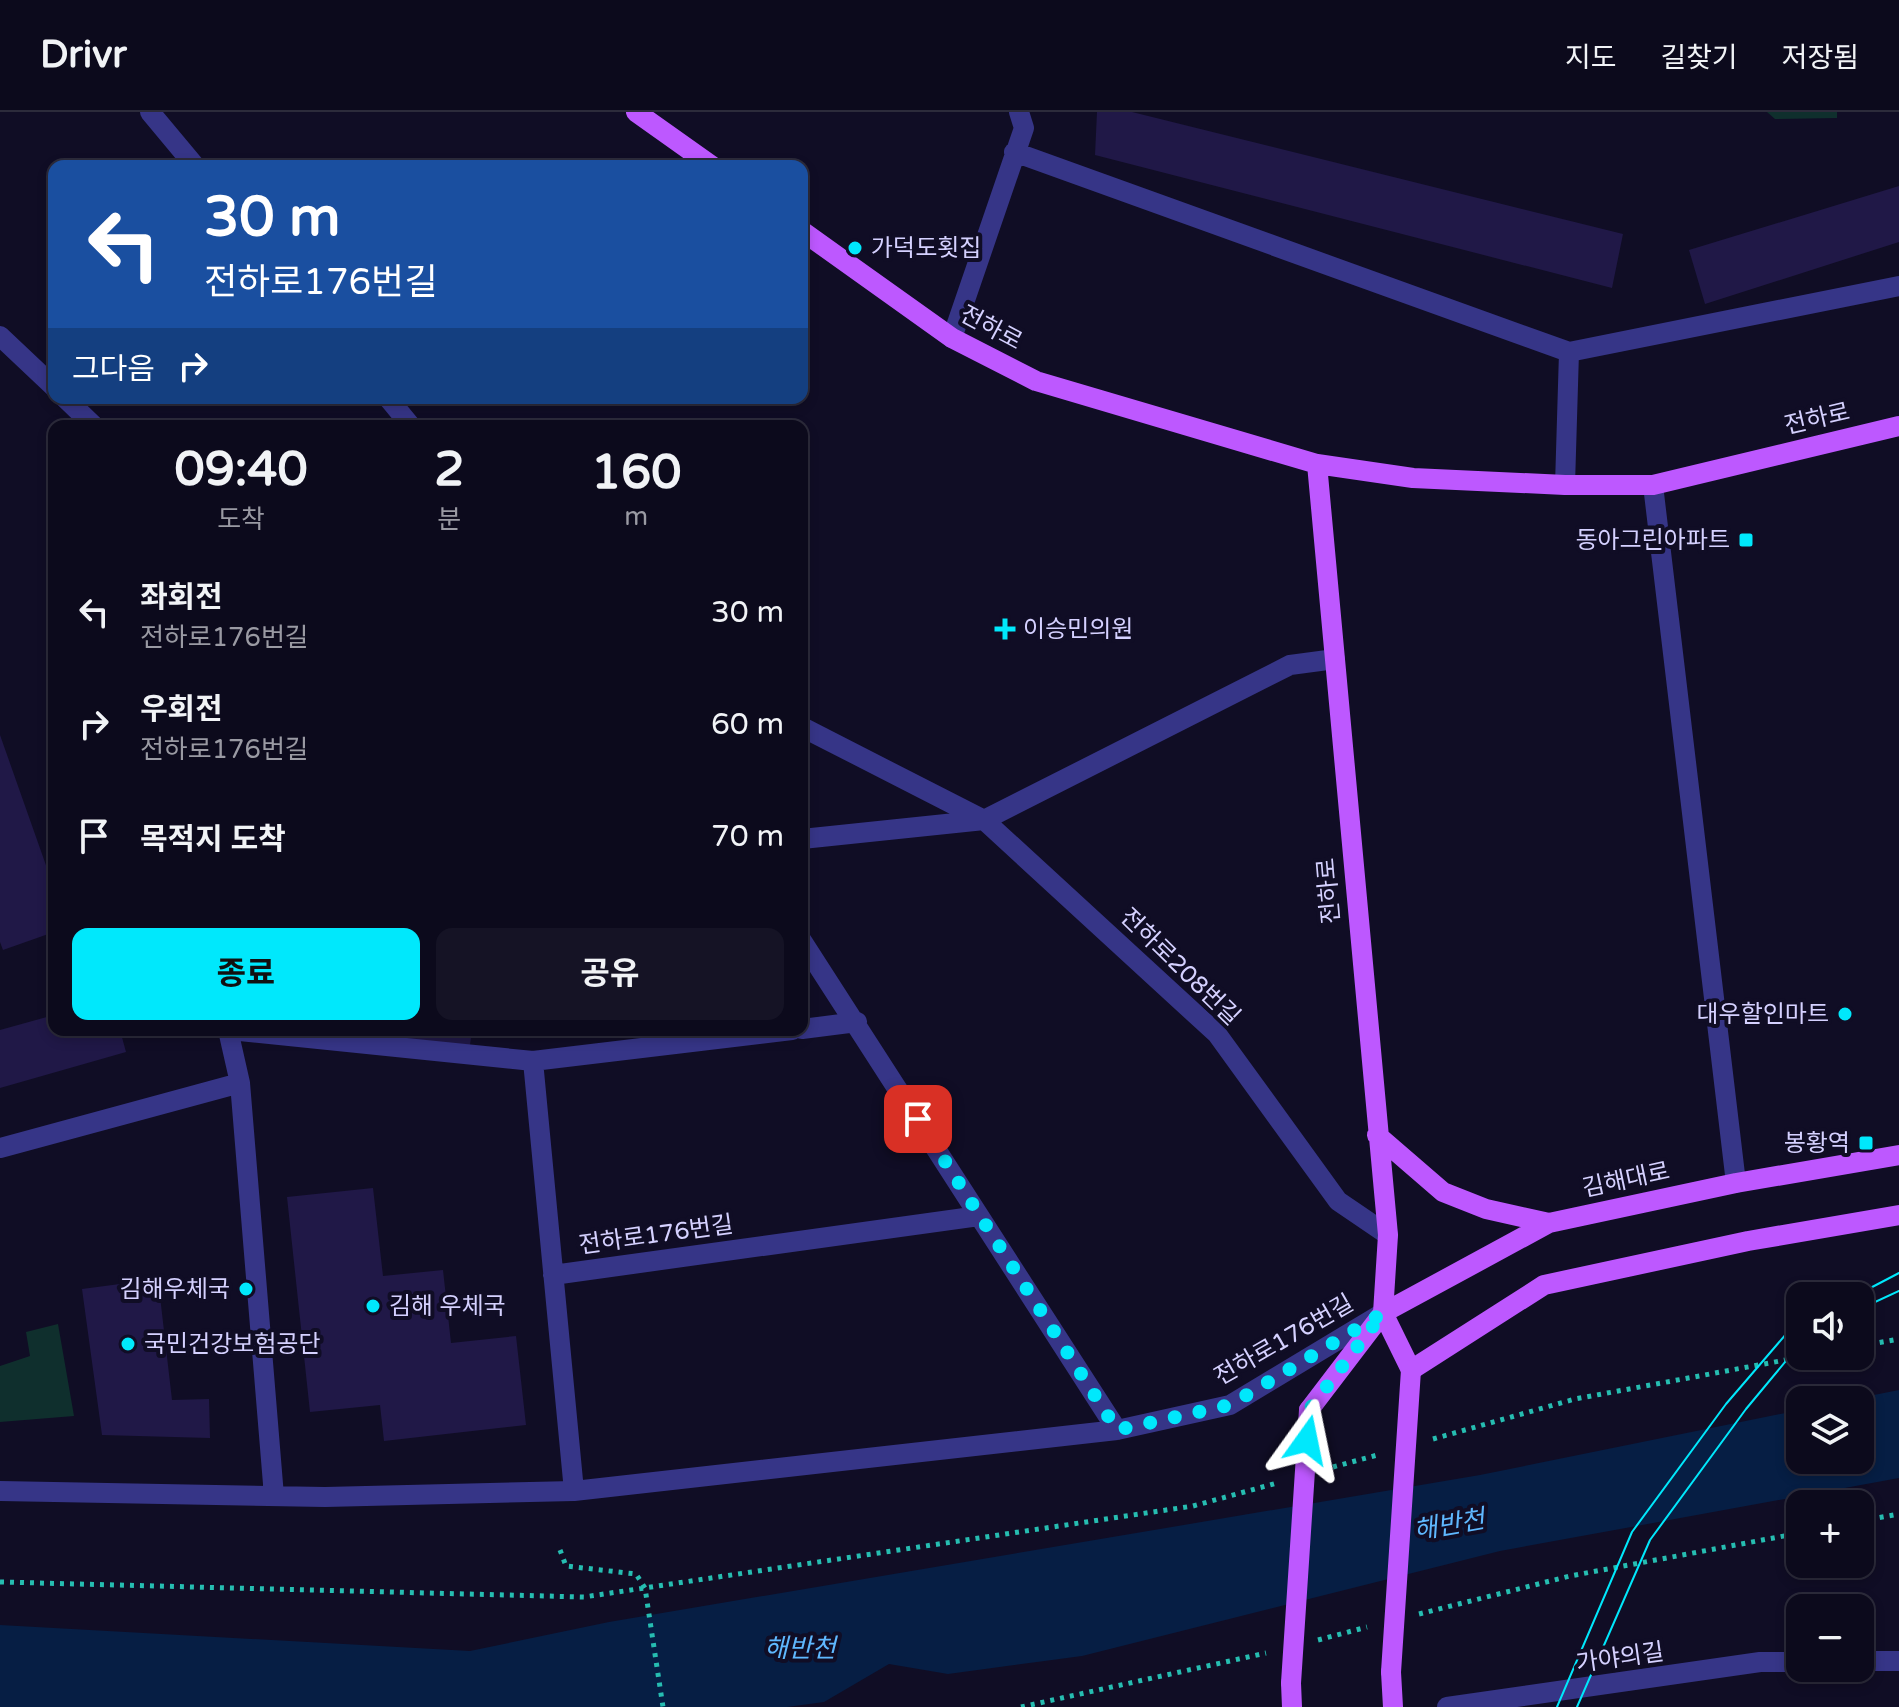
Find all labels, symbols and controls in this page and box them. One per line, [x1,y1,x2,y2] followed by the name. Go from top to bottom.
[40,32,127,78] text: Drivr
[1565,41,1616,75] text: 지도
[1660,41,1738,75] text: 길찾기
[1782,41,1859,75] text: 저장됨
[204,184,340,251] text: 30 m
[72,192,176,296] icon: left
[871,234,981,263] place label: 가덕도횟집
[846,239,864,257] marker: 가덕도횟집
[204,261,437,304] text: 전하로176번길
[955,300,1027,356] street label: 전하로
[171,344,215,388] icon: right
[72,351,155,388] text: 그다음
[1781,397,1853,441] street label: 전하로
[175,441,308,499] text: 09:40
[434,441,464,499] text: 2
[591,444,681,502] text: 160
[624,501,648,532] text: m
[217,504,265,535] text: 도착
[437,504,461,535] text: 분
[1575,526,1730,555] place label: 동아그린아파트
[1737,531,1755,549] marker: 동아그린아파트
[140,579,223,616] text: 좌회전
[72,590,116,634] icon: left
[711,594,784,631] text: 30 m
[1023,615,1133,644] place label: 이승민의원
[994,618,1016,640] marker: 이승민의원
[140,622,309,653] text: 전하로176번길
[140,691,223,728] text: 우회전
[72,702,116,746] icon: right
[711,706,784,743] text: 60 m
[140,734,309,765] text: 전하로176번길
[72,814,116,858] icon: arrive
[711,818,784,855] text: 70 m
[140,821,286,858] text: 목적지 도착
[1312,857,1346,925] street label: 전하로
[1114,903,1246,1031] street label: 전하로208번길
[72,928,420,1020] button: 종료
[436,928,784,1020] button: 공유
[1697,1000,1829,1029] place label: 대우할인마트
[1836,1005,1854,1023] marker: 대우할인마트
[884,1085,952,1153] pin
[896,1097,940,1141] icon: arrive
[1784,1129,1850,1158] place label: 봉황역
[1857,1134,1875,1152] marker: 봉황역
[1580,1157,1672,1203] street label: 김해대로
[577,1210,735,1260] street label: 전하로176번길
[120,1275,230,1304] place label: 김해우체국
[237,1280,255,1298] marker: 김해우체국
[1786,1282,1874,1682] map controls
[1786,1282,1874,1370] button: sound
[1209,1289,1359,1391] street label: 전하로176번길
[389,1292,506,1321] place label: 김해 우체국
[364,1297,382,1315] marker: 김해 우체국
[144,1330,321,1359] place label: 국민건강보험공단
[119,1335,137,1353] marker: 국민건강보험공단
[1786,1386,1874,1474] button: layers
[1265,1398,1349,1482] position arrow
[1786,1490,1874,1578] button: +
[1411,1503,1490,1546] water label: 해반천
[1786,1594,1874,1682] button: −
[764,1633,839,1664] water label: 해반천
[1574,1637,1666,1679] street label: 가야의길

